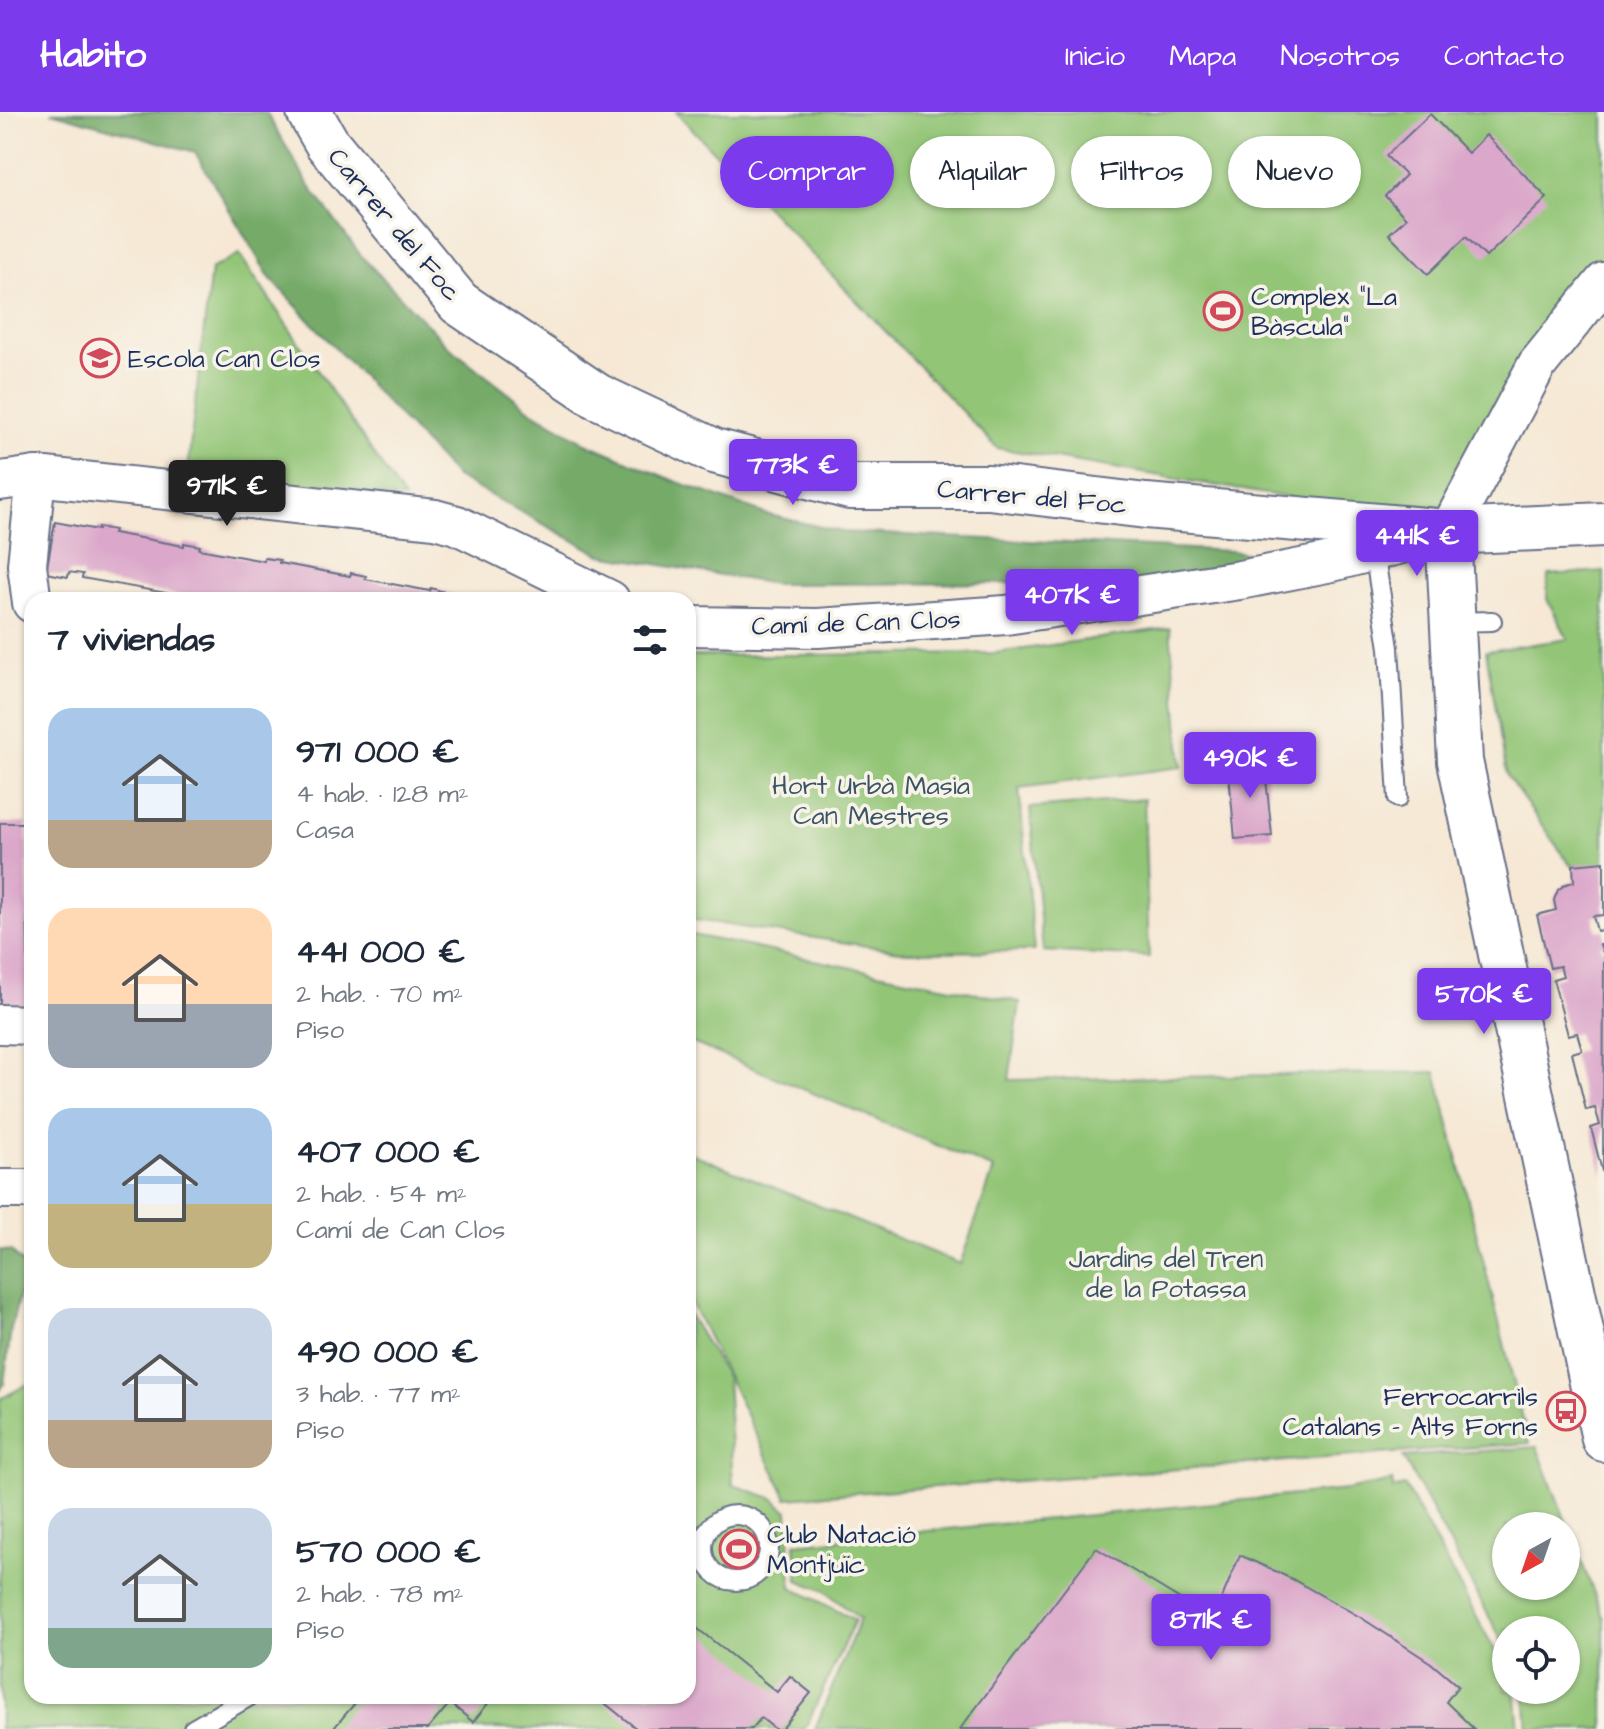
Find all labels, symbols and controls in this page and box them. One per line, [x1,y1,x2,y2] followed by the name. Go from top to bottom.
[40,30,146,82] text: Habito
[1065,37,1125,76] text: Inicio
[1169,37,1236,76] text: Mapa
[1280,37,1400,76] text: Nosotros
[1444,37,1564,76] text: Contacto
[720,136,894,208] chip: Comprar
[910,136,1055,208] chip: Alquilar
[1071,136,1212,208] chip: Filtros
[1228,136,1361,208] chip: Nuevo
[319,140,469,309] street label: Carrer del Foc
[1251,279,1397,345] place label: Complex "La Bàscula"
[1202,290,1244,332] sports icon: Complex "La Bàscula"
[79,337,121,379] school or university icon: Escola Can Clos
[128,341,320,377] place label: Escola Can Clos
[728,439,858,507] pin: 773K €
[747,447,839,483] text: 773K €
[162,460,292,528] pin: 971K €
[187,468,267,504] text: 971K €
[936,471,1128,523] street label: Carrer del Foc
[1352,510,1482,578] pin: 441K €
[1374,518,1460,554] text: 441K €
[1007,569,1137,637] pin: 407K €
[1024,577,1120,613] text: 407K €
[751,601,961,645] street label: Camí de Can Clos
[48,616,215,664] text: 7 viviendas
[628,618,672,662] icon: filters
[296,728,459,776] text: 971 000 €
[1185,732,1315,800] pin: 490K €
[112,740,208,836] icon: home
[1202,740,1298,776] text: 490K €
[772,768,970,834] park label: Hort Urbà Masia Can Mestres
[296,776,468,812] text: 4 hab. · 128 m²
[296,812,354,848] text: Casa
[296,928,465,976] text: 441 000 €
[112,940,208,1036] icon: home
[1419,968,1549,1036] pin: 570K €
[296,976,463,1012] text: 2 hab. · 70 m²
[1435,976,1533,1012] text: 570K €
[296,1012,344,1048] text: Piso
[296,1128,480,1176] text: 407 000 €
[112,1140,208,1236] icon: home
[296,1176,467,1212] text: 2 hab. · 54 m²
[296,1212,505,1248] text: Camí de Can Clos
[1069,1241,1263,1307] park label: Jardins del Tren de la Potassa
[296,1328,479,1376] text: 490 000 €
[112,1340,208,1436] icon: home
[296,1376,461,1412] text: 3 hab. · 77 m²
[1283,1379,1538,1445] place label: Ferrocarrils Catalans - Alts Forns
[1545,1390,1587,1432] bus stop icon: Ferrocarrils Catalans - Alts Forns
[296,1412,344,1448] text: Piso
[1492,1512,1580,1600] north arrow
[1492,1512,1580,1704] map controls
[767,1517,916,1583] place label: Club Natació Montjuïc
[296,1528,481,1576] text: 570 000 €
[718,1528,760,1570] sports icon: Club Natació Montjuïc
[112,1540,208,1636] icon: home
[296,1576,463,1612] text: 2 hab. · 78 m²
[1146,1594,1276,1662] pin: 871K €
[1169,1602,1253,1638] text: 871K €
[296,1612,344,1648] text: Piso
[1492,1616,1580,1704] button: locate

